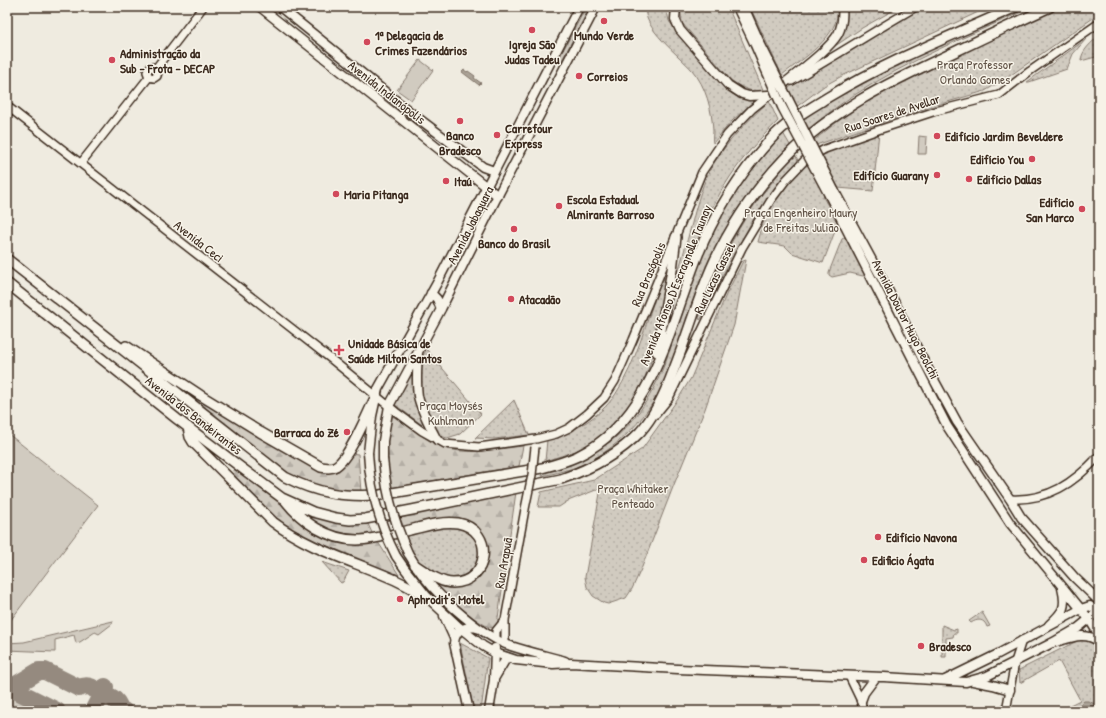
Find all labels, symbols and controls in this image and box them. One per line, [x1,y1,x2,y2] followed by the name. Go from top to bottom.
[599,16,609,26] marker: Mundo Verde
[527,25,537,35] marker: Igreja São Judas Tadeu
[375,26,467,59] place label: 1ª Delegacia de Crimes Fazendários
[574,26,635,44] place label: Mundo Verde
[505,35,560,68] place label: Igreja São Judas Tadeu
[362,37,372,47] marker: 1ª Delegacia de Crimes Fazendários
[120,44,215,77] place label: Administração da Sub - Frota - DECAP
[107,55,117,65] marker: Administração da Sub - Frota - DECAP
[937,55,1013,88] park label: Praça Professor Orlando Gomes
[344,56,430,128] street label: Avenida Indianópolis
[587,67,628,85] place label: Correios
[574,71,584,81] marker: Correios
[842,89,942,137] street label: Rua Soares de Avellar
[455,116,465,126] marker: Banco Bradesco
[505,119,554,153] place label: Carrefour Express
[439,126,482,159] place label: Banco Bradesco
[945,127,1064,145] place label: Edifício Jardim Beveldere
[492,130,502,140] marker: Carrefour Express
[932,131,942,141] marker: Edifício Jardim Beveldere
[970,150,1025,168] place label: Edifício You
[1027,154,1037,164] marker: Edifício You
[853,166,929,185] place label: Edifício Guarany
[932,170,942,180] marker: Edifício Guarany
[977,170,1041,188] place label: Edifício Dallas
[454,172,473,190] place label: Itaú
[964,174,974,184] marker: Edifício Dallas
[441,176,451,186] marker: Itaú
[443,183,497,267] street label: Avenida Jabaquara
[344,185,409,204] place label: Maria Pitanga
[331,189,341,199] marker: Maria Pitanga
[567,190,655,223] place label: Escola Estadual Almirante Barroso
[1026,193,1075,226] place label: Edifício San Marco
[554,201,564,211] marker: Escola Estadual Almirante Barroso
[634,202,716,368] street label: Avenida Afonso D'Escragnolle Taunay
[744,203,858,236] park label: Praça Engenheiro Maury de Freitas Julião
[1077,204,1087,214] marker: Edifício San Marco
[170,216,228,266] street label: Avenida Ceci
[509,224,519,234] marker: Banco do Brasil
[478,234,551,252] place label: Banco do Brasil
[626,239,670,309] street label: Rua Brasópolis
[689,239,739,317] street label: Rua Lucas Gassel
[868,256,944,382] street label: Avenida Doutor Hugo Beolchi
[519,290,561,308] place label: Atacadão
[506,294,516,304] marker: Atacadão
[348,334,442,367] place label: Unidade Básica de Saúde Milton Santos
[333,344,345,356] marker: Unidade Básica de Saúde Milton Santos
[142,371,246,459] street label: Avenida dos Bandeirantes
[419,396,483,429] park label: Praça Moysés Kuhlmann
[274,423,340,441] place label: Barraca do Zé
[342,427,352,437] marker: Barraca do Zé
[597,479,669,512] park label: Praça Whitaker Penteado
[886,528,958,546] place label: Edifício Navona
[873,532,883,542] marker: Edifício Navona
[490,536,516,590] street label: Rua Arapuã
[872,551,935,570] place label: Edificio Ágata
[859,555,869,565] marker: Edificio Ágata
[408,590,485,609] place label: Aphrodit's Motel
[395,594,405,604] marker: Aphrodit's Motel
[929,637,972,655] place label: Bradesco
[916,641,926,651] marker: Bradesco

